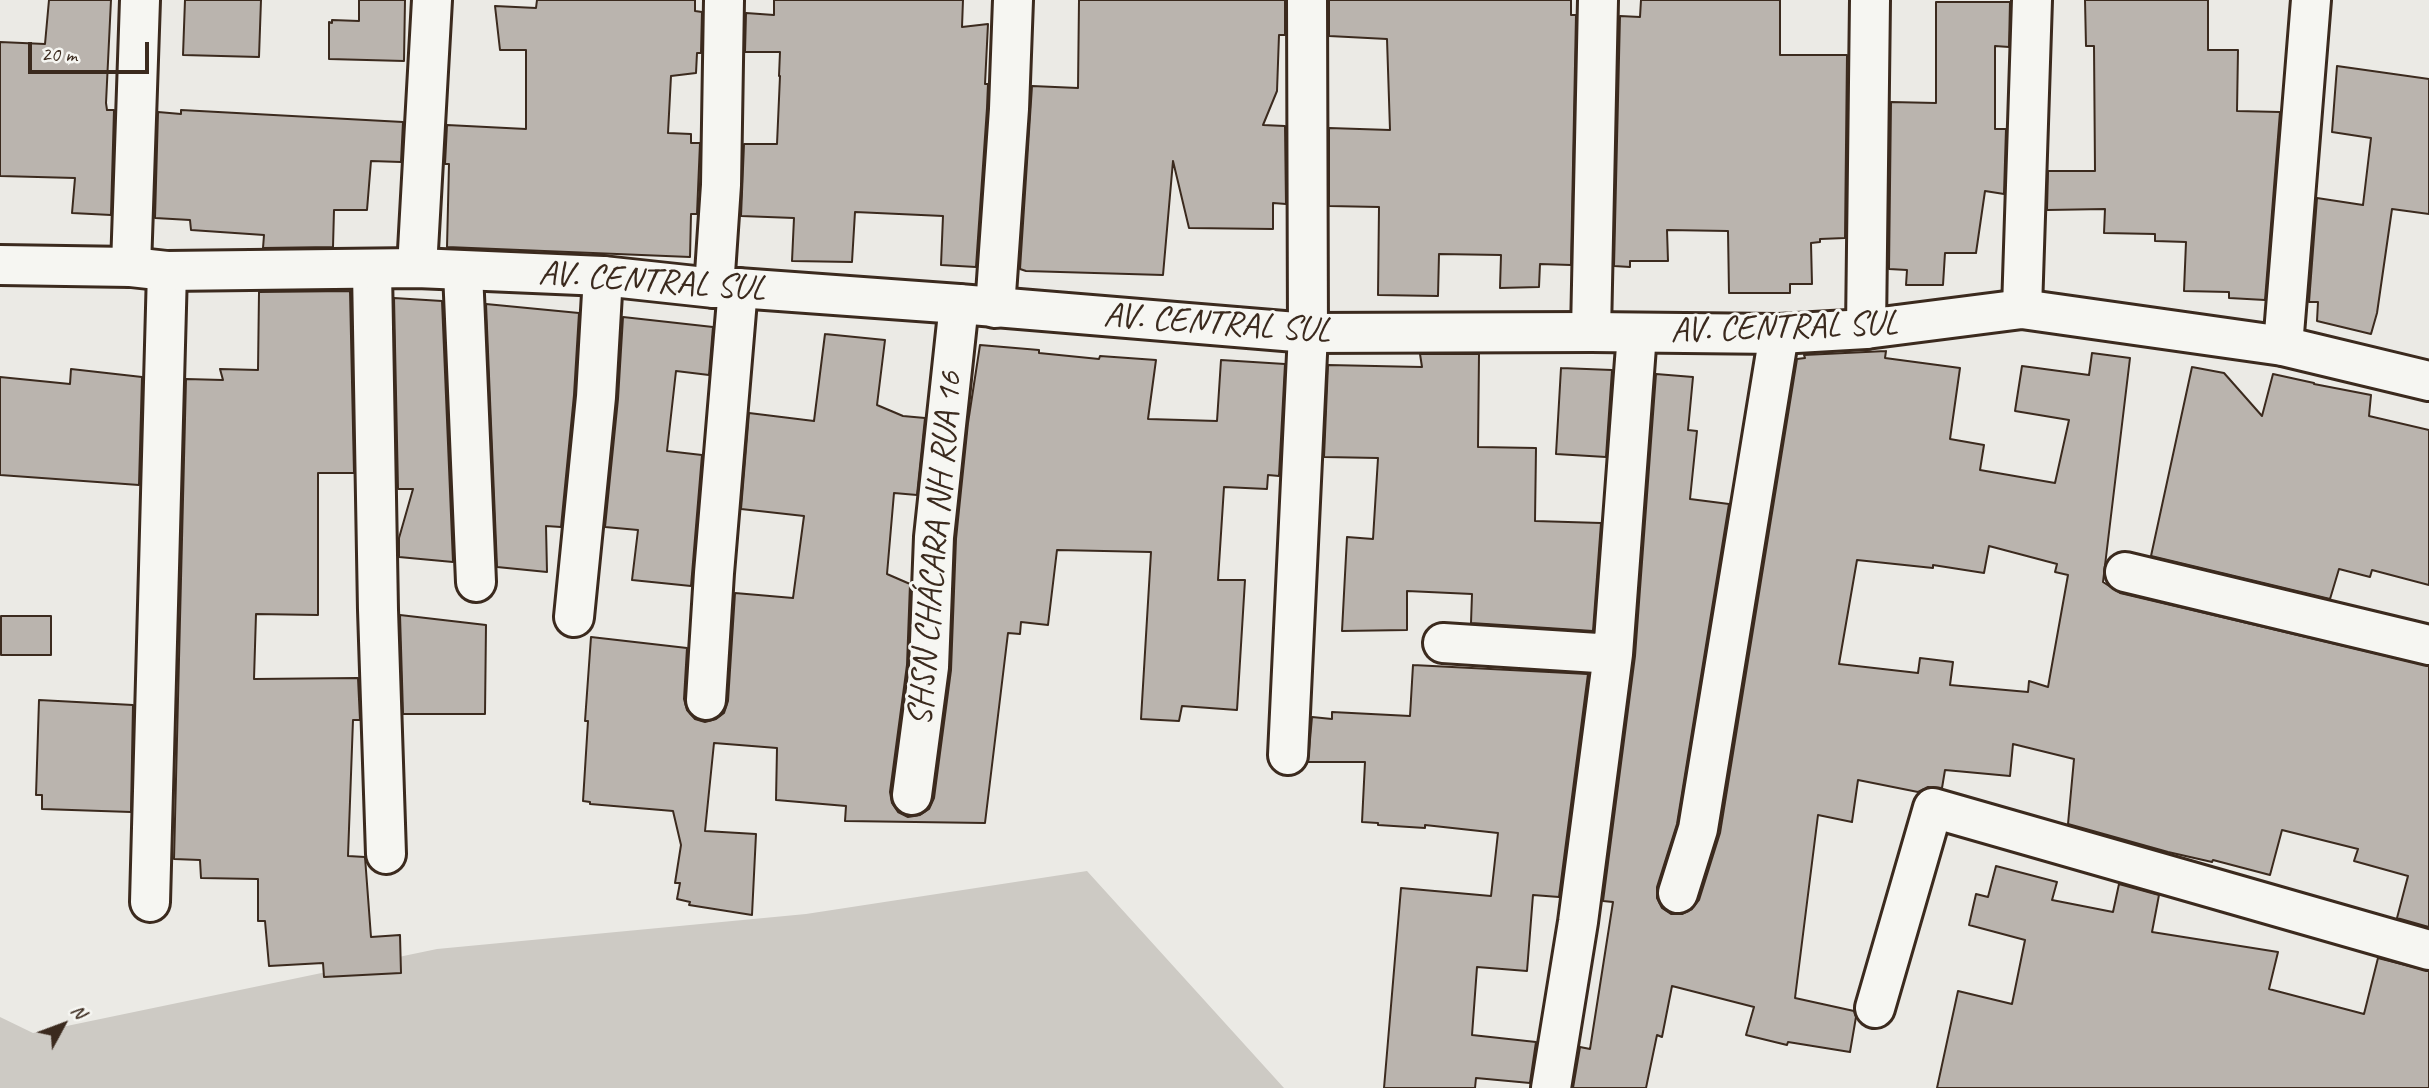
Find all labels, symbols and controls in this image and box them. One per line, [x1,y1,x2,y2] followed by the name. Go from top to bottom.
[32,28,152,72] scale bar
[41,41,77,67] text: 20 m
[537,253,767,311] street label: AV. CENTRAL SUL
[1102,295,1332,353] street label: AV. CENTRAL SUL
[1670,303,1898,353] street label: AV. CENTRAL SUL
[900,370,972,728] street label: SHSN CHÁCARA NH RUA 16
[28,990,98,1060] north arrow
[66,999,92,1024] text: N

